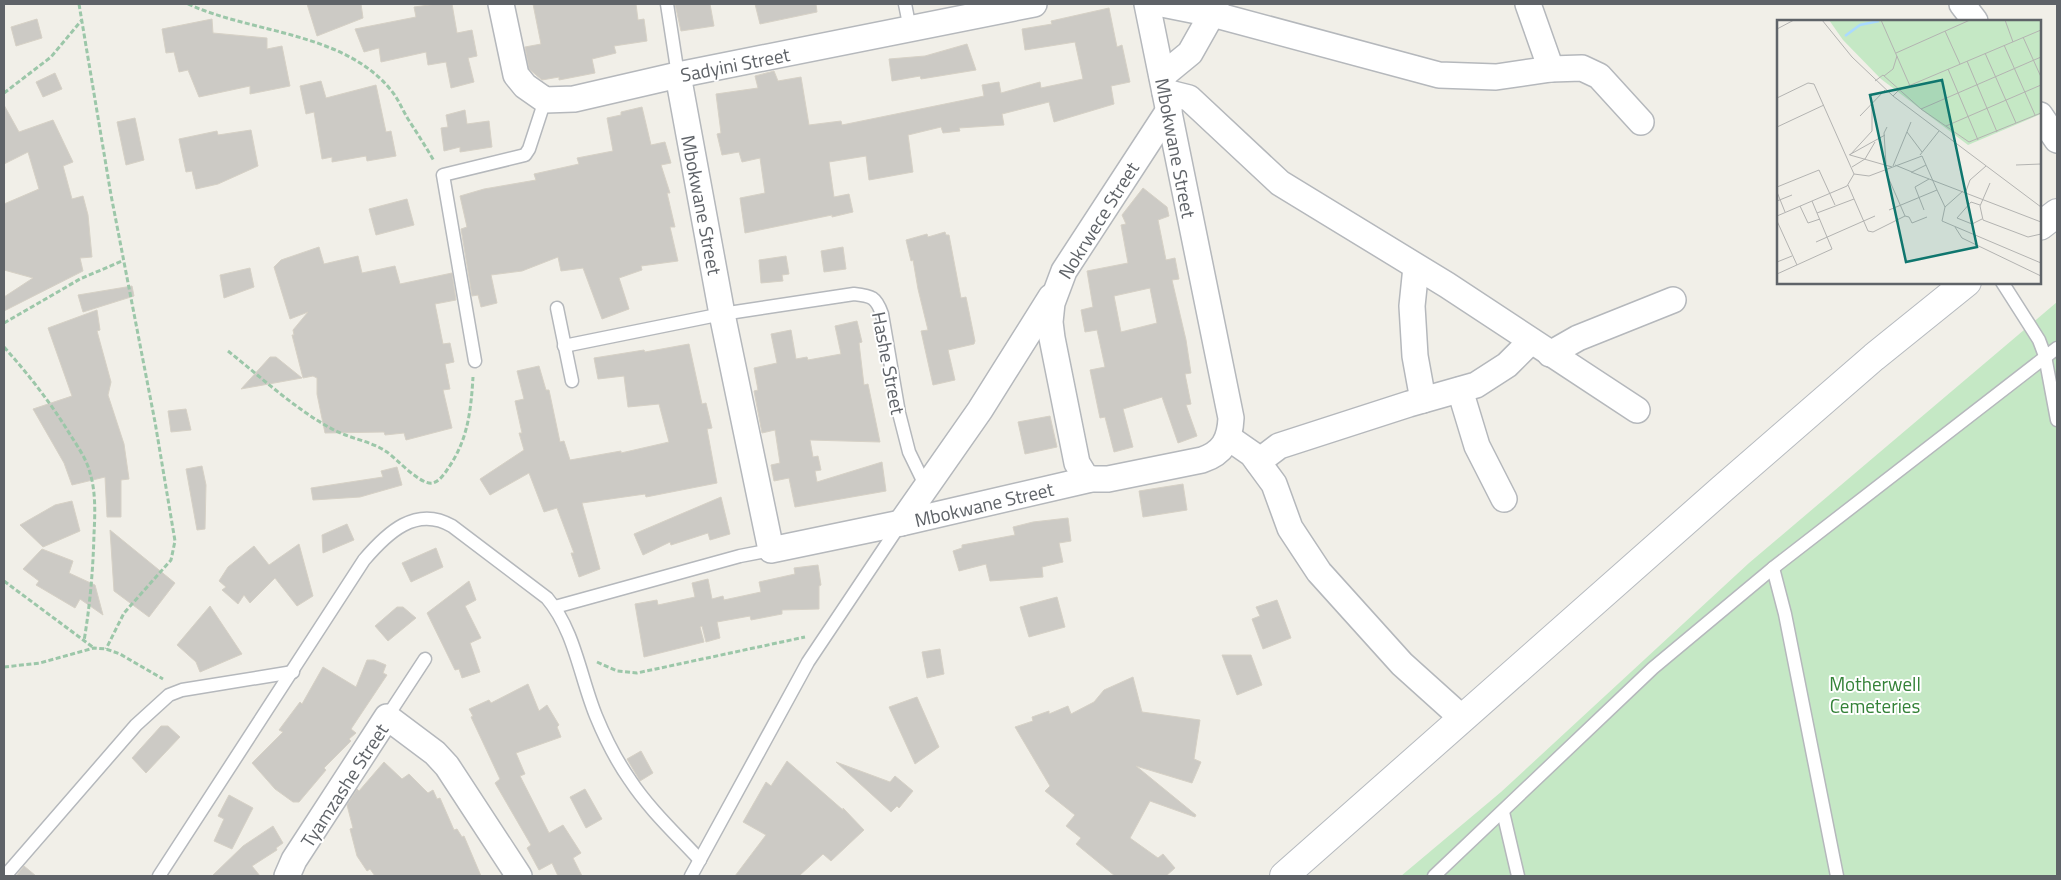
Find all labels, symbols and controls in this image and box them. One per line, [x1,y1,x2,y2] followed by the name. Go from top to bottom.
[1777,20,2041,284] inset map
[678,39,792,89] street label: Sadyini Street
[1148,76,1204,221] street label: Mbokwane Street
[674,133,730,278] street label: Mbokwane Street
[1050,155,1146,284] street label: Nokrwece Street
[865,309,913,417] street label: Hashe Street
[912,474,1057,534] street label: Mbokwane Street
[1829,669,1921,720] park label: Motherwell Cemeteries
[293,717,395,853] street label: Tyamzashe Street

